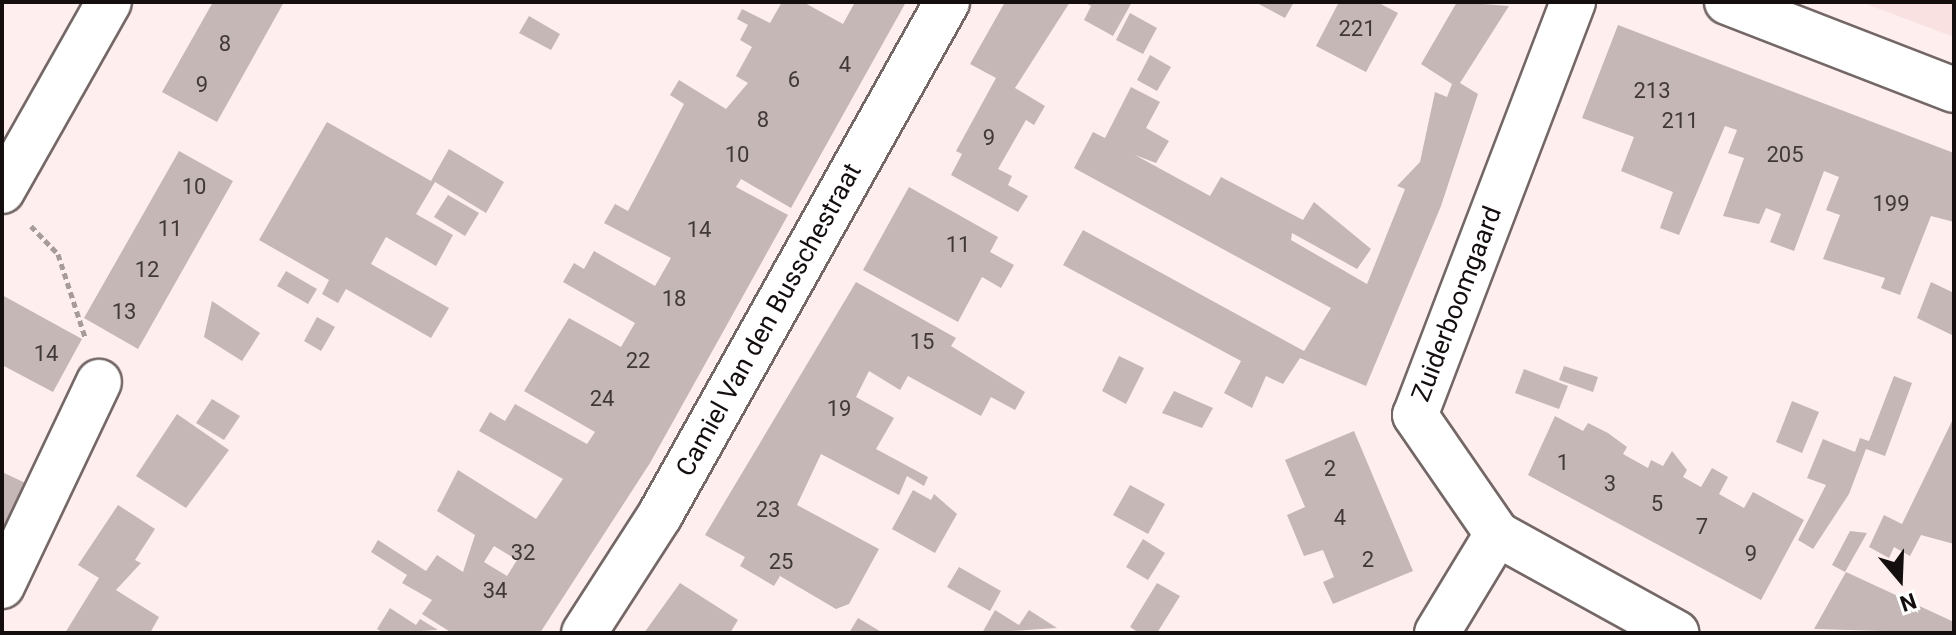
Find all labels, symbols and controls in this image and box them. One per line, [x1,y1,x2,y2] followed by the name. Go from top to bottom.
[1338,16,1376,42] house number: 221
[219,31,231,57] house number: 8
[839,52,851,78] house number: 4
[788,67,800,93] house number: 6
[196,72,208,98] house number: 9
[1633,78,1671,104] house number: 213
[757,107,769,133] house number: 8
[1661,108,1699,134] house number: 211
[983,125,995,151] house number: 9
[725,142,749,168] house number: 10
[1766,142,1804,168] house number: 205
[670,158,868,482] street label: Camiel Van den Busschestraat
[182,174,206,200] house number: 10
[1872,191,1910,217] house number: 199
[1405,202,1509,406] street label: Zuiderboomgaard
[158,216,182,242] house number: 11
[687,217,711,243] house number: 14
[946,232,970,258] house number: 11
[135,257,159,283] house number: 12
[662,286,686,312] house number: 18
[112,299,136,325] house number: 13
[910,329,934,355] house number: 15
[34,341,58,367] house number: 14
[626,348,650,374] house number: 22
[590,386,614,412] house number: 24
[827,396,851,422] house number: 19
[1557,450,1569,476] house number: 1
[1324,456,1336,482] house number: 2
[1604,471,1616,497] house number: 3
[1651,491,1663,517] house number: 5
[756,497,780,523] house number: 23
[1334,505,1346,531] house number: 4
[1696,514,1708,540] house number: 7
[1860,539,1940,619] north arrow
[511,540,535,566] house number: 32
[1745,541,1757,567] house number: 9
[1362,547,1374,573] house number: 2
[769,549,793,575] house number: 25
[483,578,507,604] house number: 34
[1897,588,1919,617] text: N

